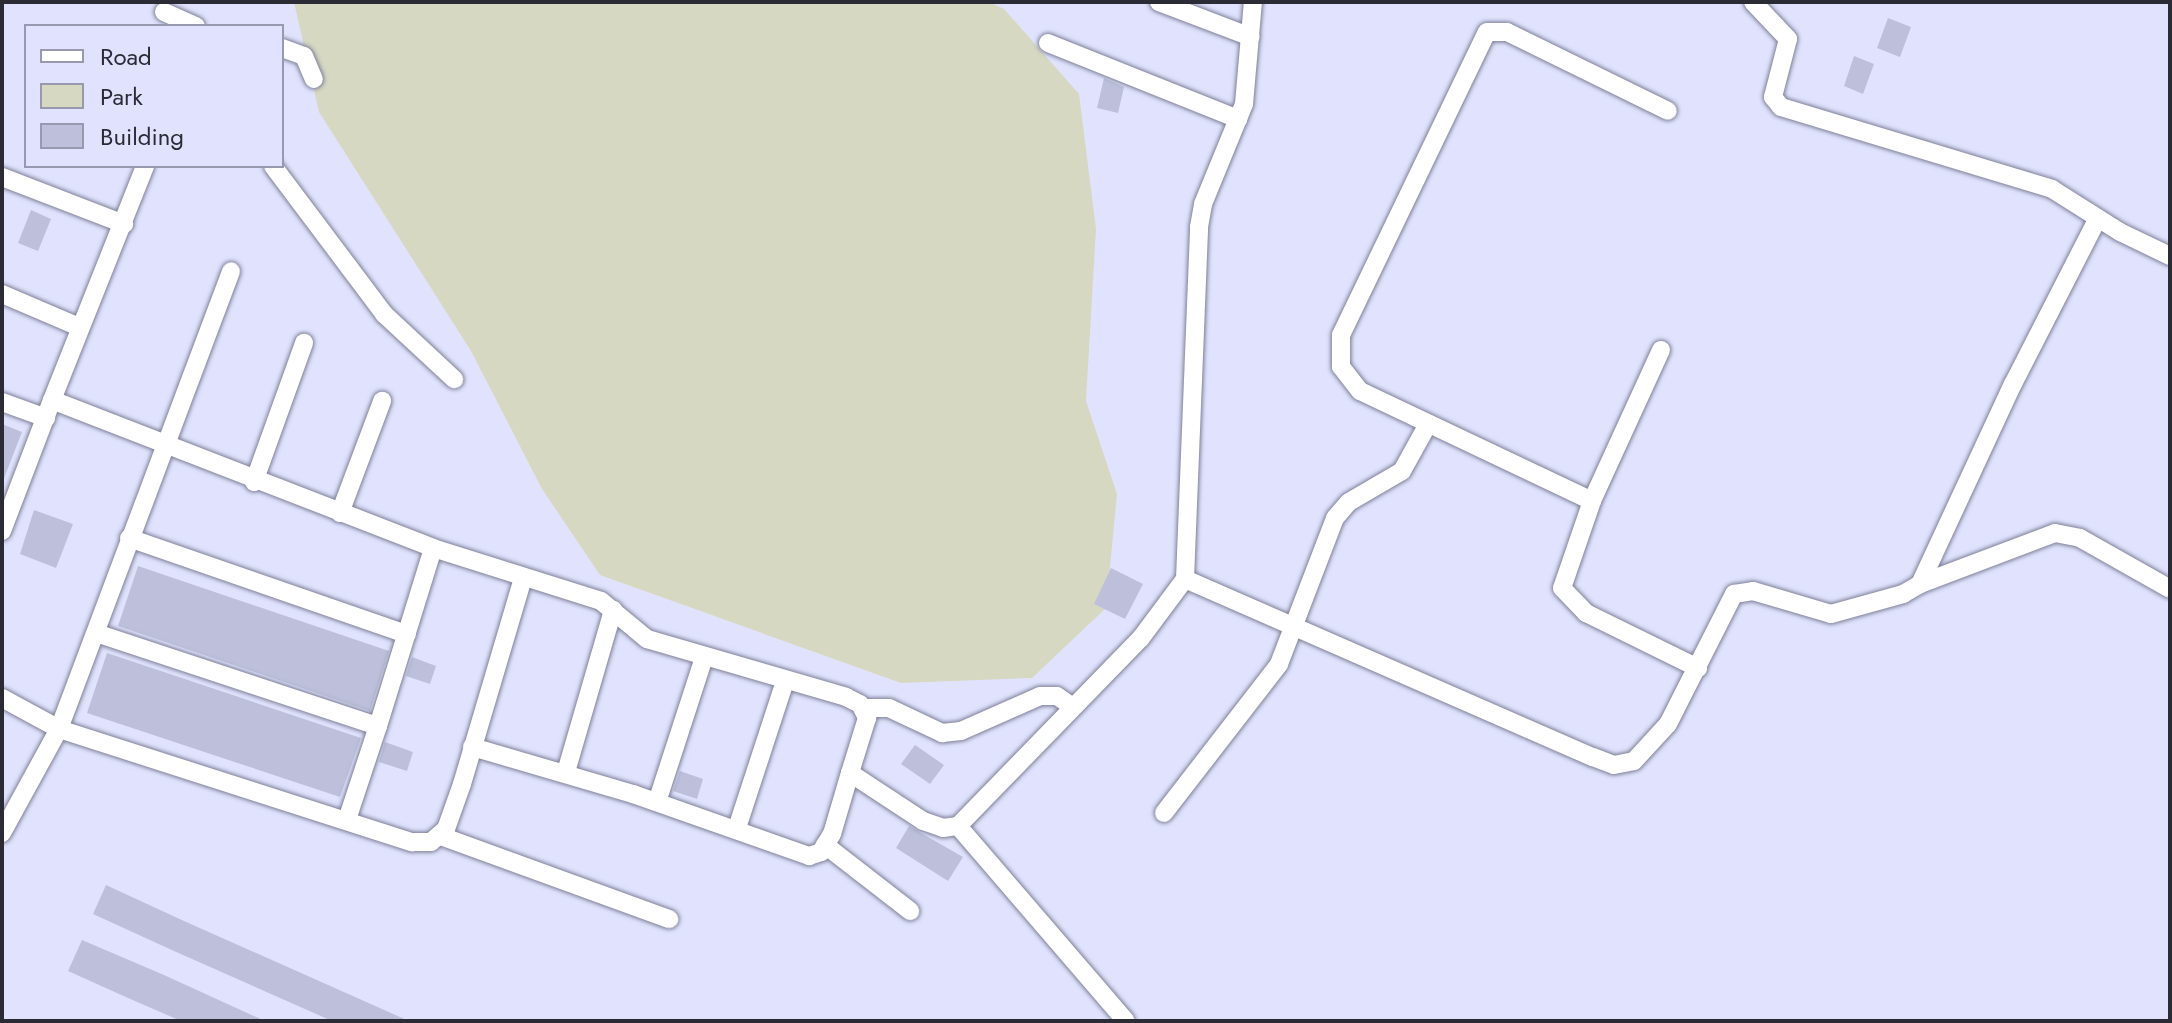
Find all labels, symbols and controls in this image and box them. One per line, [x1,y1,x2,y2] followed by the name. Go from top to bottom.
[24,24,284,168] legend
[100,39,152,74] text: Road
[100,79,143,114] text: Park
[100,119,184,154] text: Building

